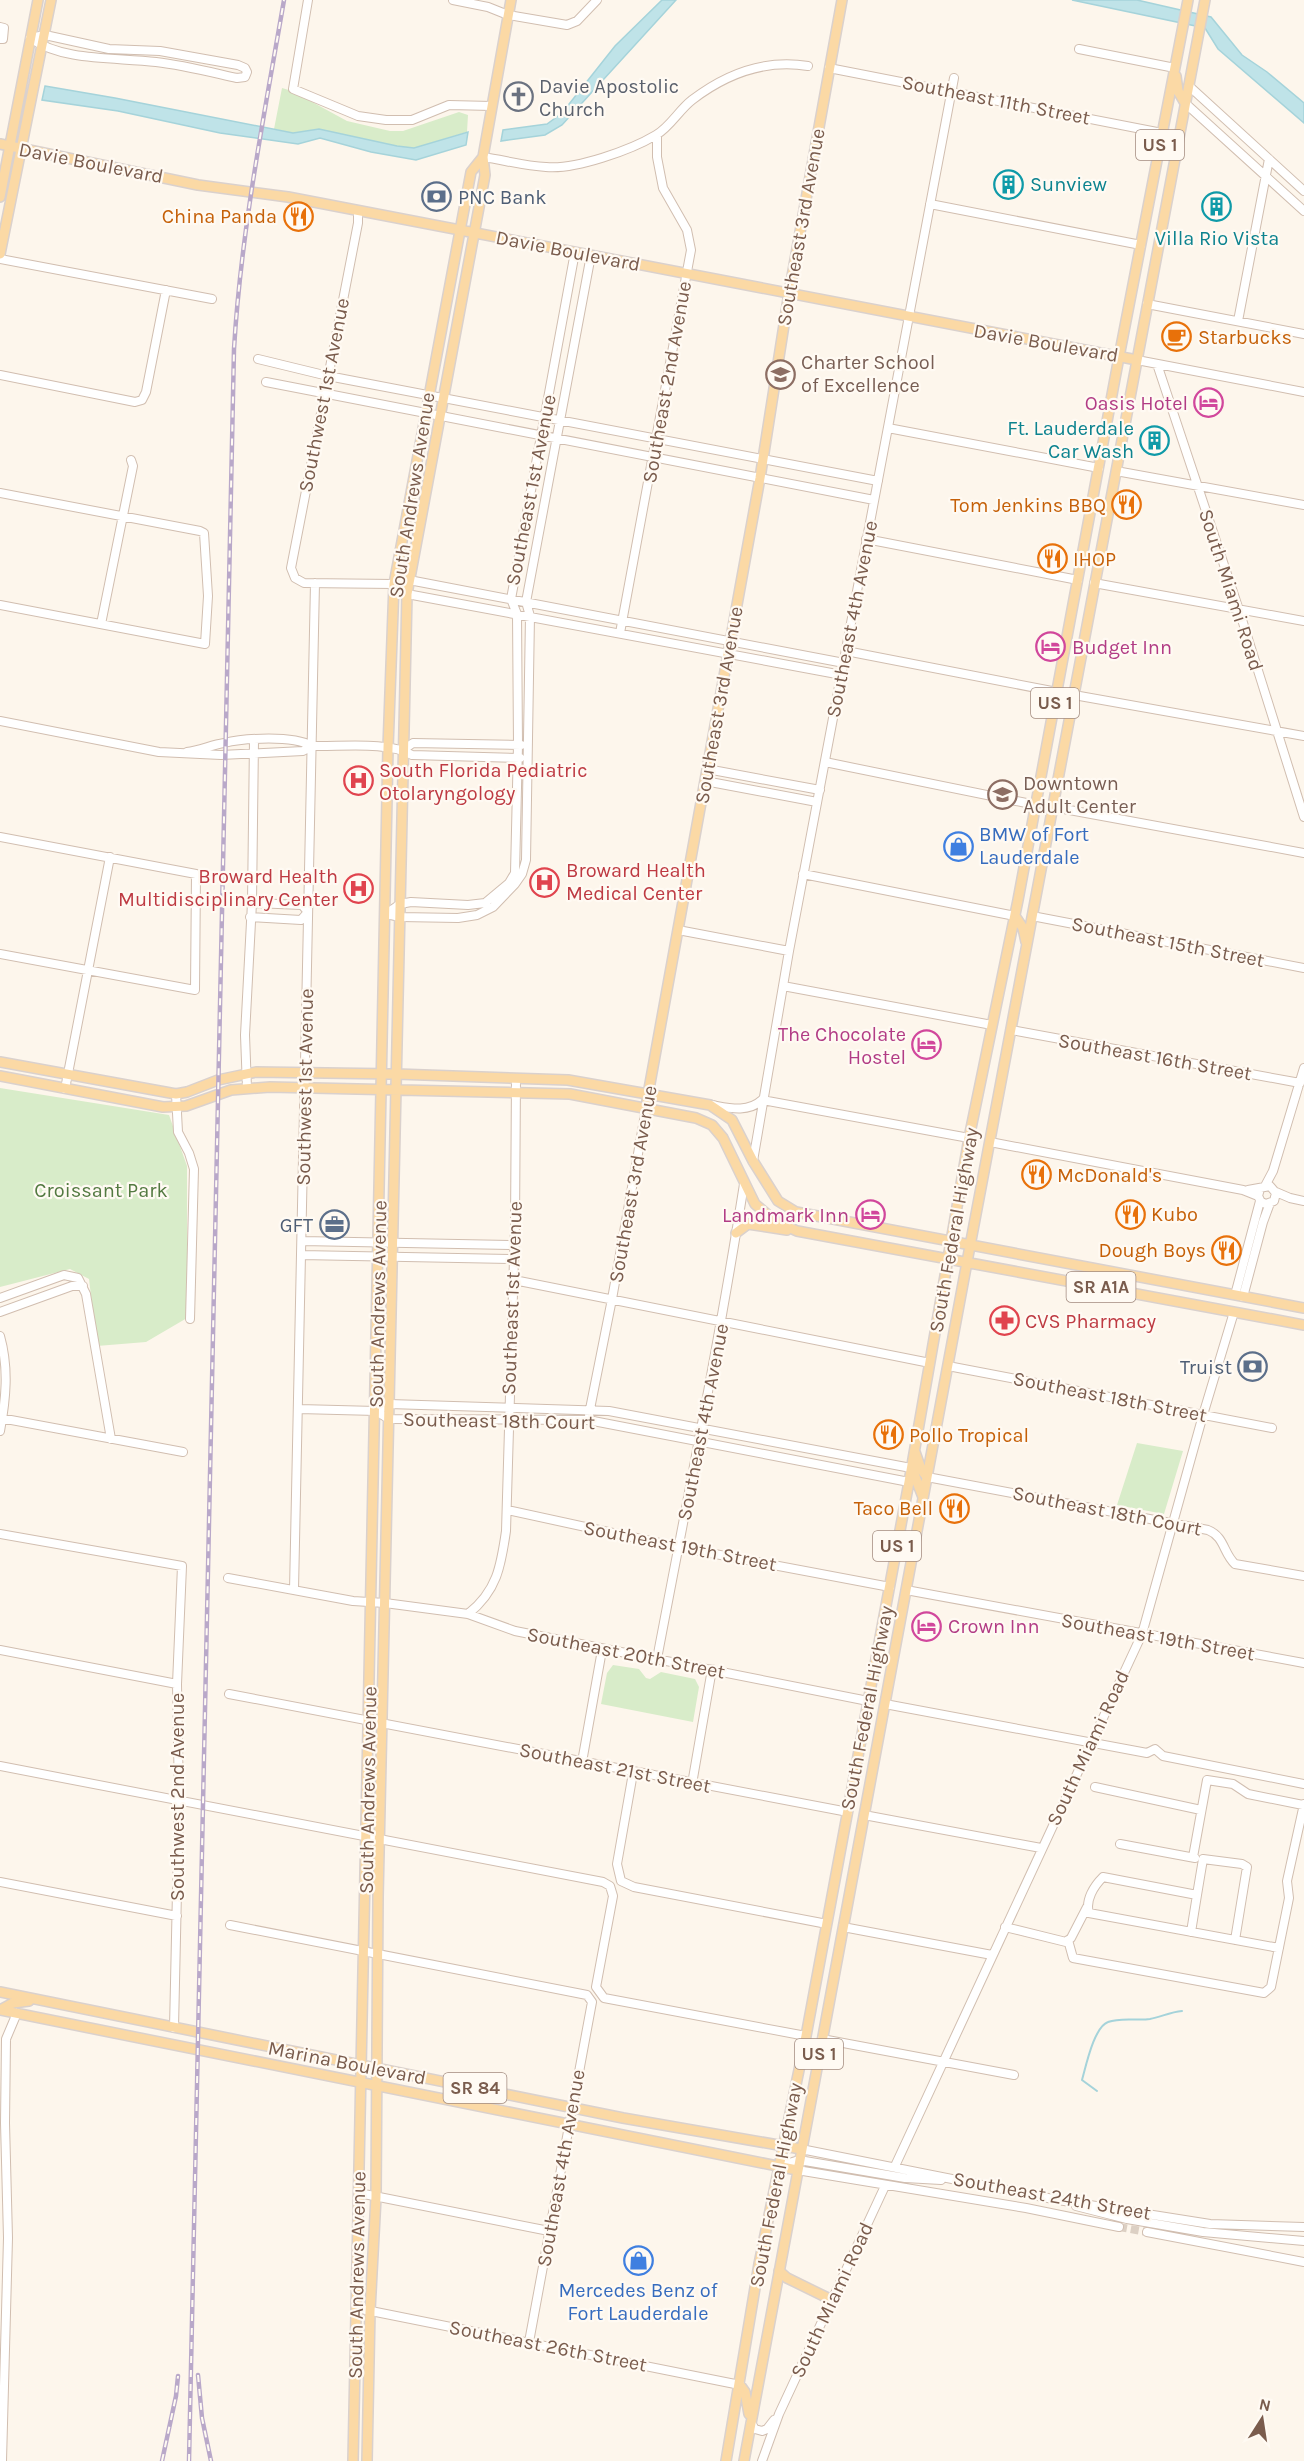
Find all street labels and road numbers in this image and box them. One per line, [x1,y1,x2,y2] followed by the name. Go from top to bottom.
[900,70,1093,130] street label: Southeast 11th Street
[772,126,830,328] street label: Southeast 3rd Avenue
[1136,130,1184,160] road number: US 1
[17,138,165,188] street label: Davie Boulevard
[494,226,642,276] street label: Davie Boulevard
[638,279,696,485] street label: Southeast 2nd Avenue
[294,296,354,494] street label: Southwest 1st Avenue
[972,319,1120,367] street label: Davie Boulevard
[384,391,440,599] street label: South Andrews Avenue
[501,393,561,587] street label: Southeast 1st Avenue
[1194,506,1268,674] street label: South Miami Road
[822,519,882,719] street label: Southeast 4th Avenue
[690,604,748,806] street label: Southeast 3rd Avenue
[1031,688,1079,718] road number: US 1
[1070,912,1267,972] street label: Southeast 15th Street
[292,988,318,1186] street label: Southwest 1st Avenue
[1056,1029,1254,1085] street label: Southeast 16th Street
[604,1083,662,1285] street label: Southeast 3rd Avenue
[925,1126,983,1334] street label: South Federal Highway
[365,1200,391,1408] street label: South Andrews Avenue
[497,1201,527,1395] street label: Southeast 1st Avenue
[1066,1272,1136,1302] road number: SR A1A
[673,1322,733,1522] street label: Southeast 4th Avenue
[1011,1367,1209,1427] street label: Southeast 18th Street
[403,1408,596,1434] street label: Southeast 18th Court
[1011,1481,1204,1541] street label: Southeast 18th Court
[581,1516,779,1576] street label: Southeast 19th Street
[873,1531,921,1561] road number: US 1
[836,1604,898,1812] street label: South Federal Highway
[1059,1609,1257,1665] street label: Southeast 19th Street
[525,1622,728,1684] street label: Southeast 20th Street
[1042,1667,1134,1829] street label: South Miami Road
[355,1686,381,1894] street label: South Andrews Avenue
[166,1693,189,1901] street label: Southwest 2nd Avenue
[517,1738,713,1798] street label: Southeast 21st Street
[266,2036,428,2090] street label: Marina Boulevard
[795,2039,843,2069] road number: US 1
[532,2067,590,2269] street label: Southeast 4th Avenue
[444,2073,506,2103] road number: SR 84
[745,2081,807,2289] street label: South Federal Highway
[951,2167,1153,2225] street label: Southeast 24th Street
[344,2171,370,2379] street label: South Andrews Avenue
[786,2219,878,2381] street label: South Miami Road
[447,2316,649,2377] street label: Southeast 26th Street

